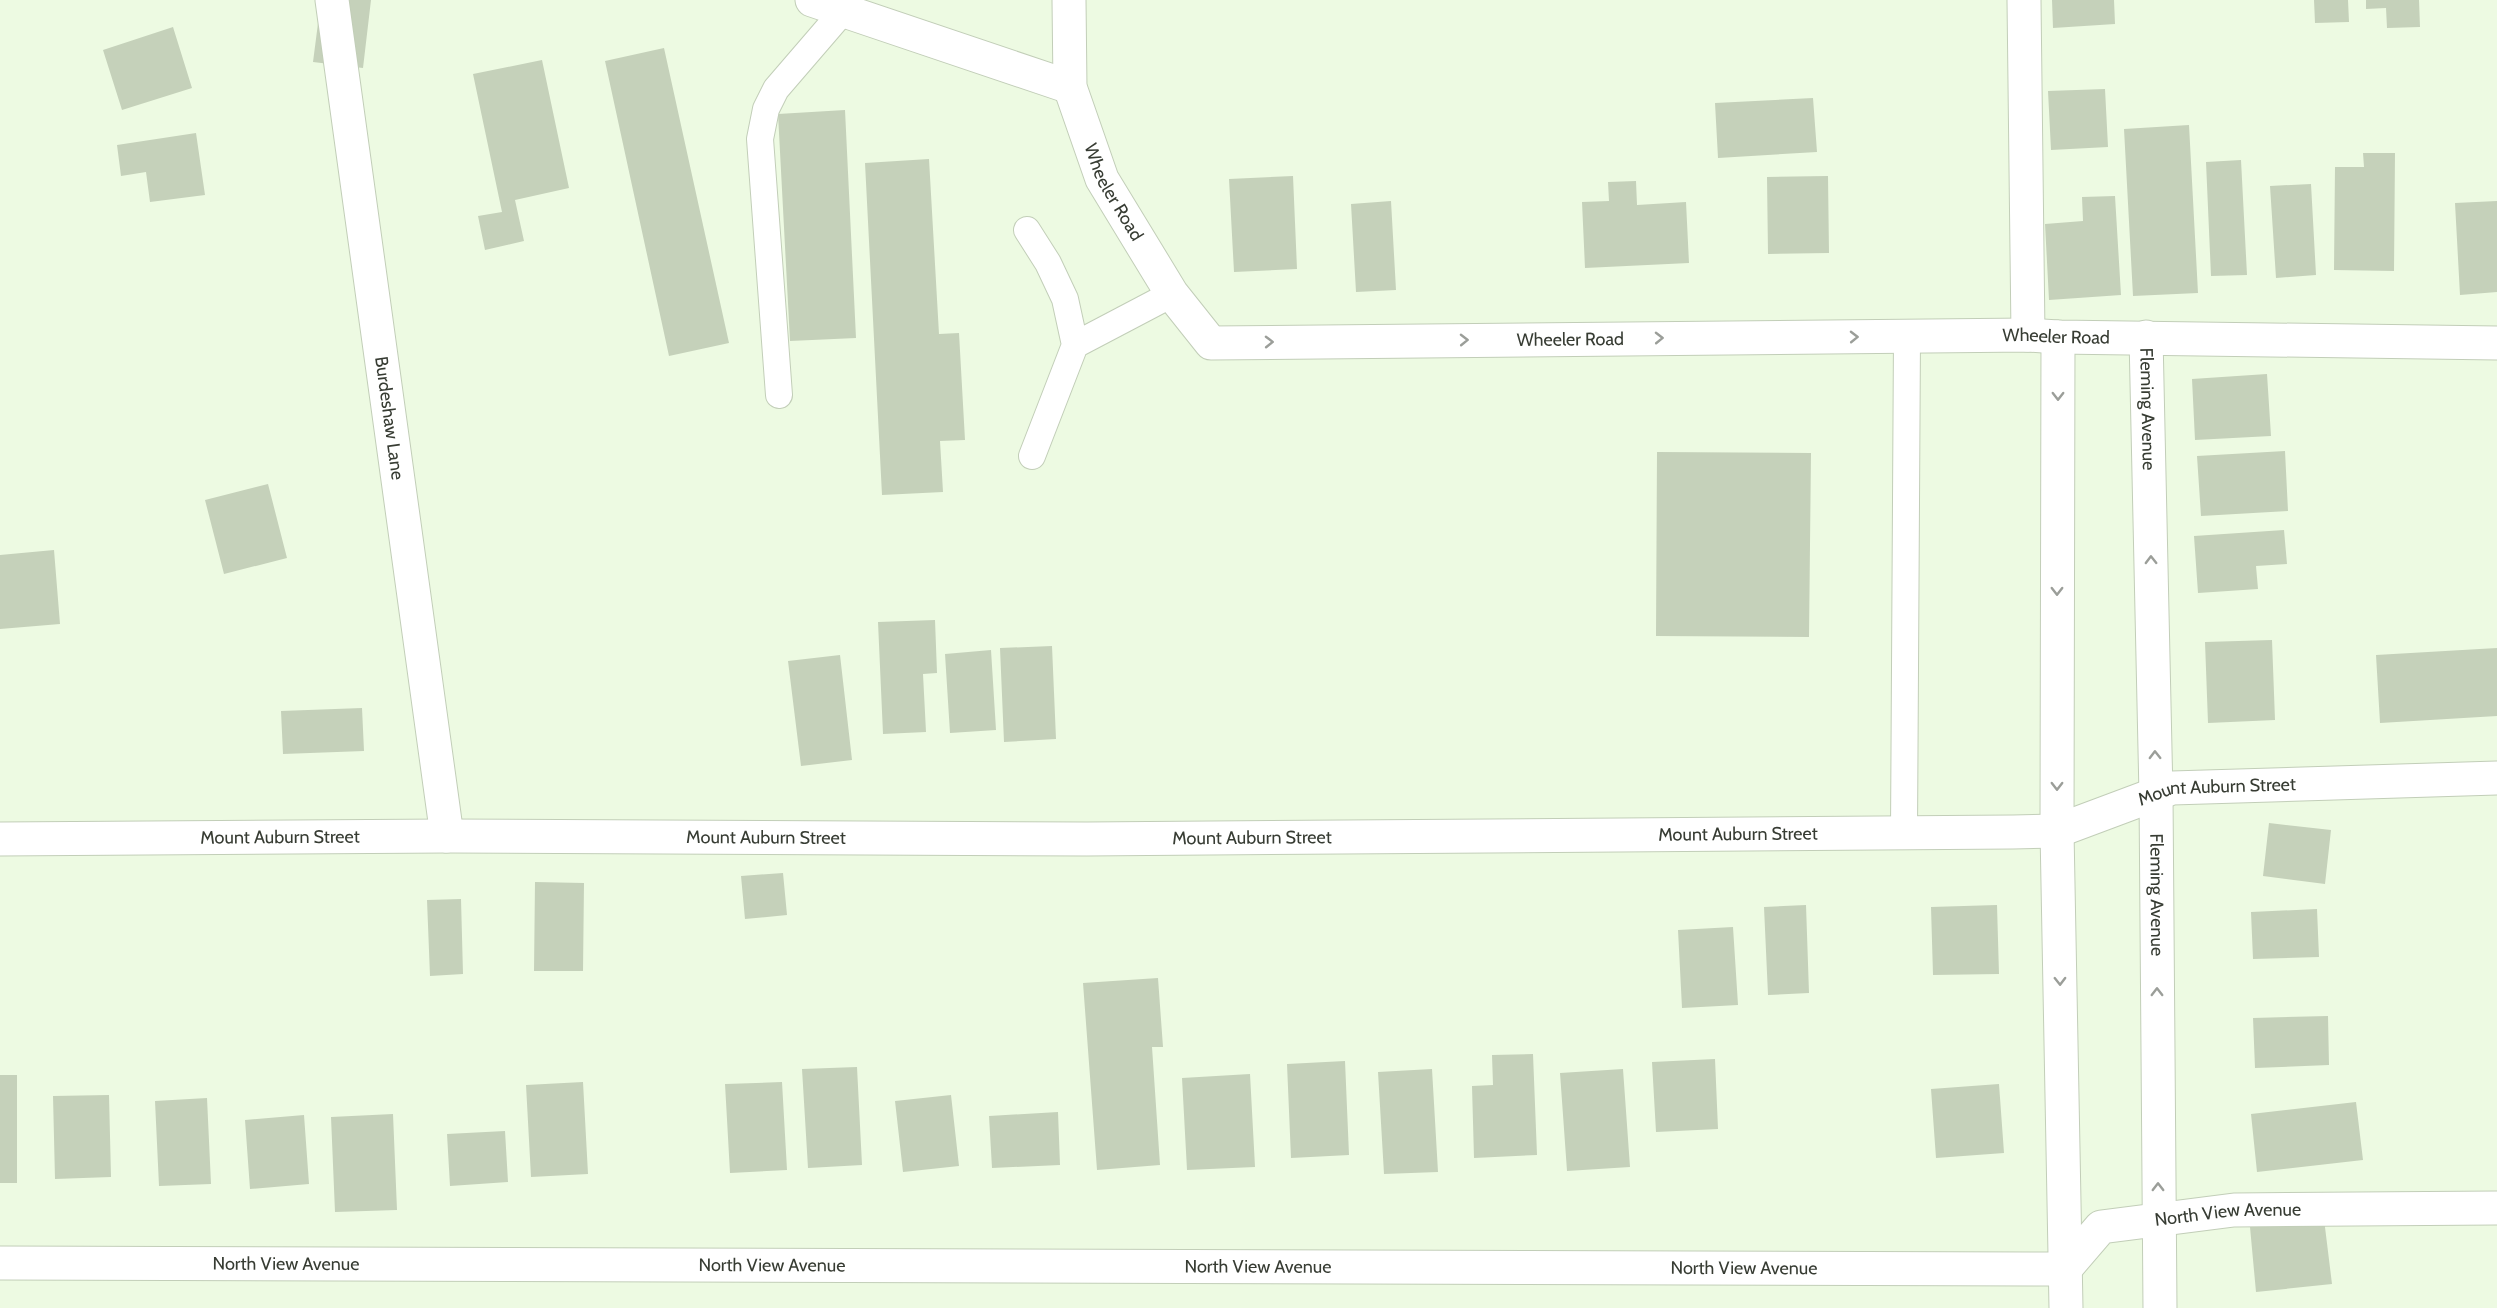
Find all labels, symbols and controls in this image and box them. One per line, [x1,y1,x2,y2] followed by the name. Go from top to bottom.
[1079,140,1148,245] street label: Wheeler Road
[2002,324,2110,349] street label: Wheeler Road
[1516,328,1624,351] street label: Wheeler Road
[1850,330,1859,343] one-way arrow
[1655,332,1664,344] one-way arrow
[1460,334,1469,346] one-way arrow
[1265,336,1274,348] one-way arrow
[2135,347,2160,471] street label: Fleming Avenue
[370,355,409,481] street label: Burdeshaw Lane
[2052,391,2064,400] one-way arrow
[2145,555,2157,564] one-way arrow
[2051,586,2063,595] one-way arrow
[2149,750,2161,759] one-way arrow
[2135,773,2296,811] street label: Mount Auburn Street
[2051,781,2063,790] one-way arrow
[1658,822,1818,846] street label: Mount Auburn Street
[200,826,360,849] street label: Mount Auburn Street
[686,826,846,849] street label: Mount Auburn Street
[1172,826,1332,849] street label: Mount Auburn Street
[2145,833,2168,956] street label: Fleming Avenue
[2053,976,2066,985] one-way arrow
[2151,987,2163,996] one-way arrow
[2152,1182,2164,1191] one-way arrow
[2153,1198,2301,1231] street label: North View Avenue
[212,1253,360,1275] street label: North View Avenue
[698,1254,846,1276] street label: North View Avenue
[1184,1255,1332,1278] street label: North View Avenue
[1670,1257,1818,1279] street label: North View Avenue

